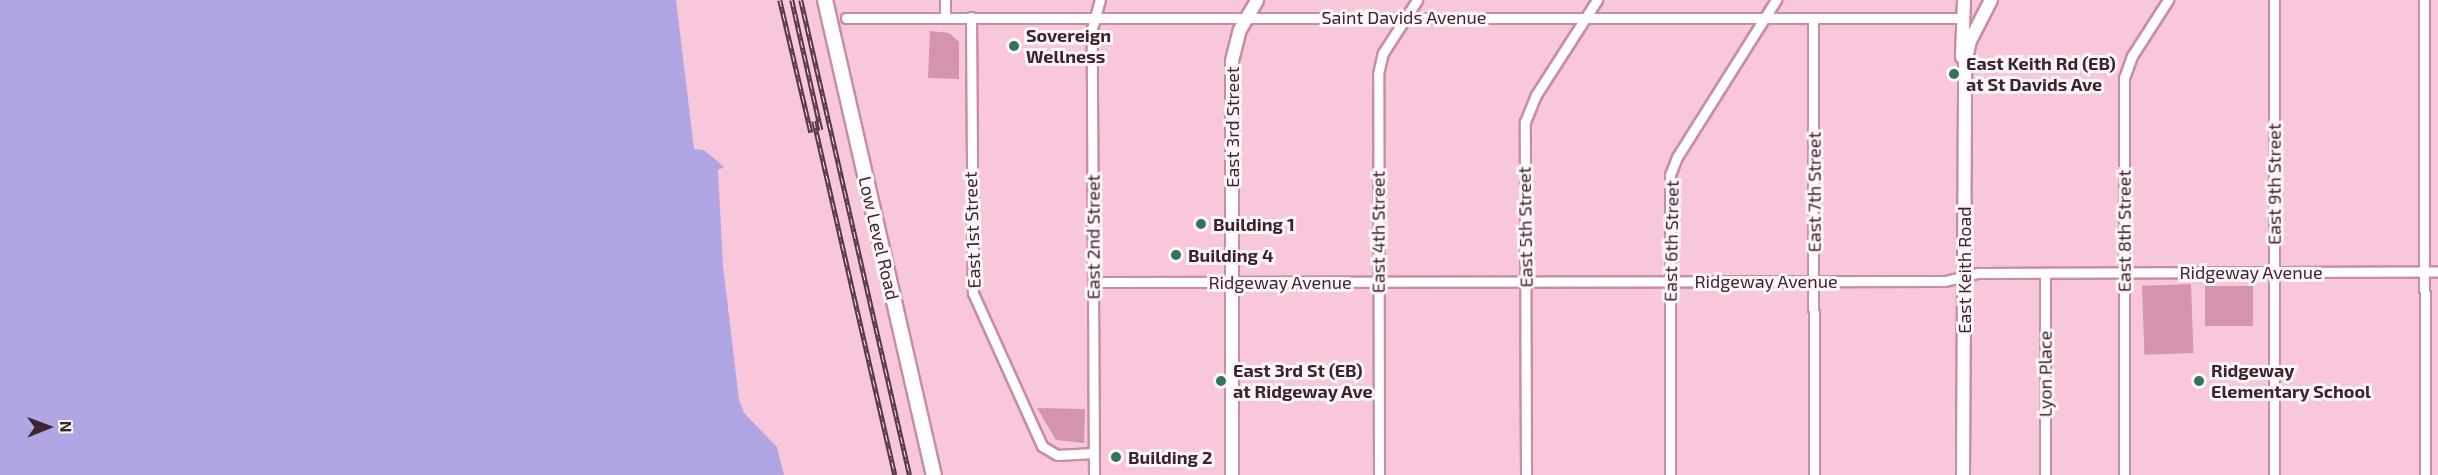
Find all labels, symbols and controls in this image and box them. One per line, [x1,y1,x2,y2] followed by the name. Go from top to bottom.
[1321,6,1487,28] street label: Saint Davids Avenue
[1026,25,1111,68] place label: Sovereign Wellness
[1007,39,1021,53] marker: Sovereign Wellness
[1966,53,2116,96] place label: East Keith Rd (EB) at St Davids Ave
[1221,66,1243,188] street label: East 3rd Street
[1947,67,1961,81] marker: East Keith Rd (EB) at St Davids Ave
[2263,123,2285,245] street label: East 9th Street
[1803,132,1825,252] street label: East 7th Street
[1513,166,1537,288] street label: East 5th Street
[2113,170,2135,292] street label: East 8th Street
[959,171,985,289] street label: East 1st Street
[1367,171,1389,293] street label: East 4th Street
[854,174,904,302] street label: Low Level Road
[1082,175,1104,299] street label: East 2nd Street
[1659,180,1683,302] street label: East 6th Street
[1953,206,1975,334] street label: East Keith Road
[1213,213,1295,235] place label: Building 1
[1194,217,1208,231] marker: Building 1
[1188,244,1273,266] place label: Building 4
[1169,248,1183,262] marker: Building 4
[2179,261,2323,283] street label: Ridgeway Avenue
[1694,270,1838,292] street label: Ridgeway Avenue
[1208,271,1352,293] street label: Ridgeway Avenue
[2034,331,2056,417] street label: Lyon Place
[1233,360,1373,403] place label: East 3rd St (EB) at Ridgeway Ave
[2211,360,2371,403] place label: Ridgeway Elementary School
[1214,374,1228,388] marker: East 3rd St (EB) at Ridgeway Ave
[2192,374,2206,388] marker: Ridgeway Elementary School
[18,397,78,457] north arrow
[57,421,76,433] text: N
[1128,446,1212,468] place label: Building 2
[1109,450,1123,464] marker: Building 2

